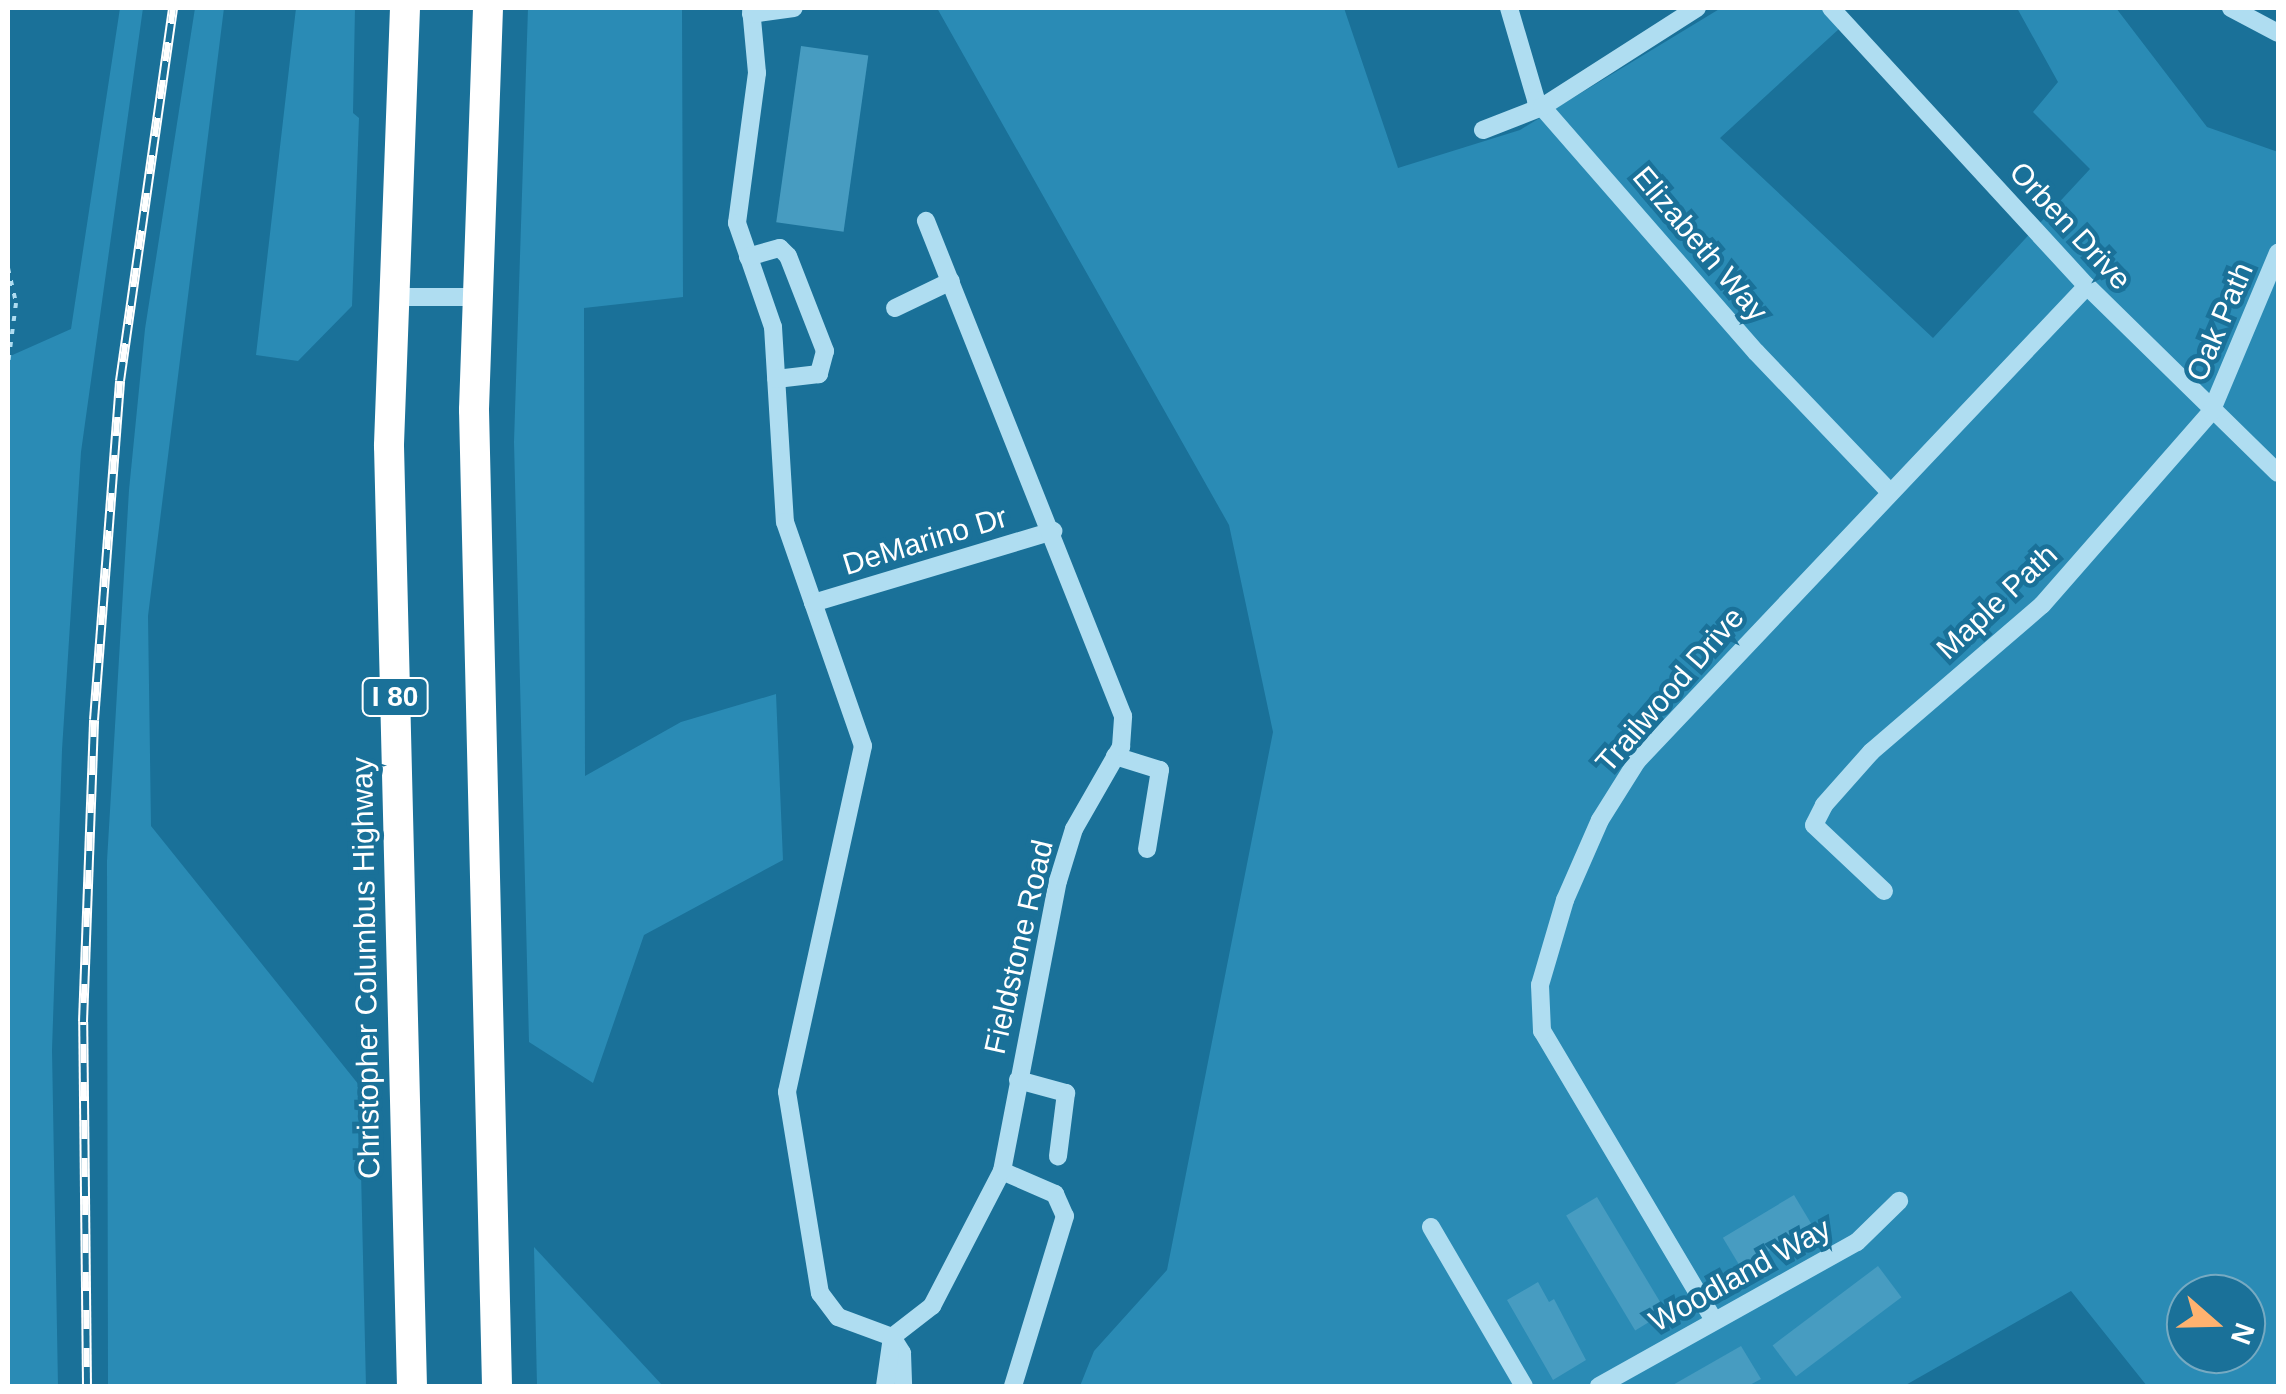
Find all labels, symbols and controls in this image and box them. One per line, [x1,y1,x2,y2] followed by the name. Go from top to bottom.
[2002,155,2138,297] street label: Orben Drive
[1625,159,1775,329] street label: Elizabeth Way
[2179,257,2261,387] street label: Oak Path
[838,499,1012,583] street label: DeMarino Dr
[1929,537,2065,667] street label: Maple Path
[1588,600,1752,780] street label: Trailwood Drive
[360,674,430,720] road number: I 80
[344,757,388,1179] street label: Christopher Columbus Highway
[977,837,1061,1057] street label: Fieldstone Road
[1643,1210,1837,1340] street label: Woodland Way
[2166,1274,2266,1374] north arrow
[2225,1319,2261,1349] text: N

